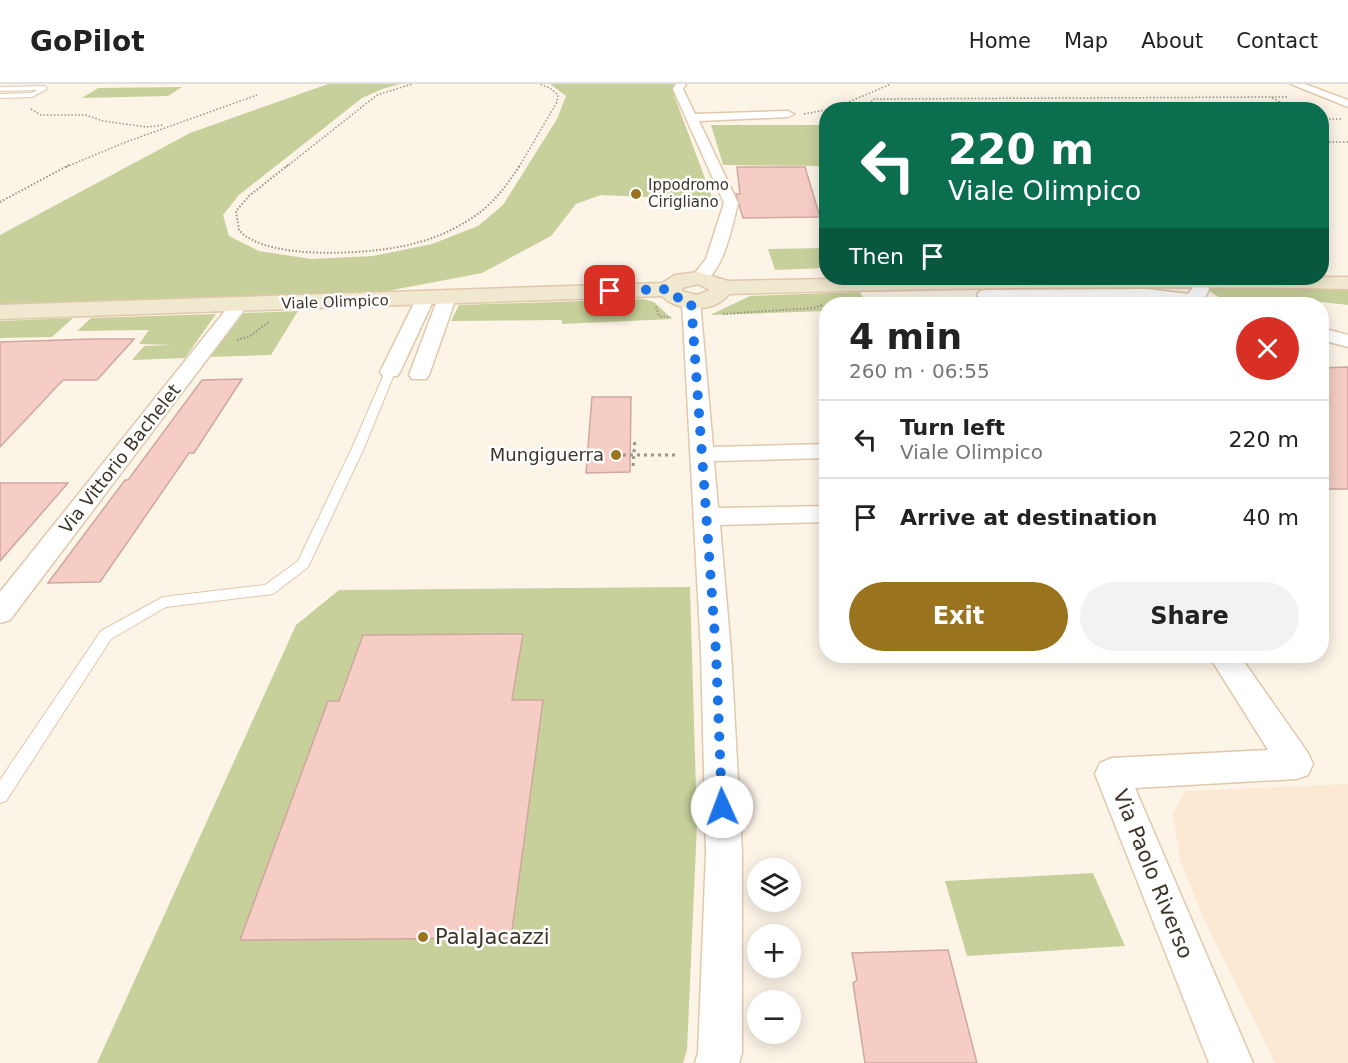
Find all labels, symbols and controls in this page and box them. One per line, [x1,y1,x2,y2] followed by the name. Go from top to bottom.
[30,25,145,58] text: GoPilot
[969,29,1031,53] text: Home
[1064,29,1108,53] text: Map
[1141,29,1203,53] text: About
[1236,29,1318,53] text: Contact
[948,125,1094,174] text: 220 m
[849,126,927,204] icon: left
[948,175,1141,206] text: Viale Olimpico
[648,176,729,211] place label: Ippodromo Cirigliano
[629,187,643,201] marker: Ippodromo Cirigliano
[916,240,949,273] icon: arrive
[849,244,904,269] text: Then
[584,265,635,316] pin
[593,274,626,307] icon: arrive
[281,291,389,313] street label: Viale Olimpico
[849,316,962,357] text: 4 min
[1236,317,1299,380] button: close
[849,359,990,383] text: 260 m · 06:55
[55,380,184,538] street label: Via Vittorio Bachelet
[900,415,1005,440] text: Turn left
[849,423,882,456] icon: left
[1229,427,1299,452] text: 220 m
[900,440,1043,464] text: Viale Olimpico
[490,444,604,465] place label: Mungiguerra
[609,448,623,462] marker: Mungiguerra
[849,501,882,534] icon: arrive
[900,505,1157,530] text: Arrive at destination
[1243,505,1299,530] text: 40 m
[849,582,1068,651] button: Exit
[1080,582,1299,651] button: Share
[690,775,754,839] position arrow
[1108,786,1198,962] street label: Via Paolo Riverso
[747,858,801,1044] map controls
[747,858,801,912] button: layers
[747,924,801,978] button: +
[435,925,550,949] place label: PalaJacazzi
[416,930,430,944] marker: PalaJacazzi
[747,990,801,1044] button: −

